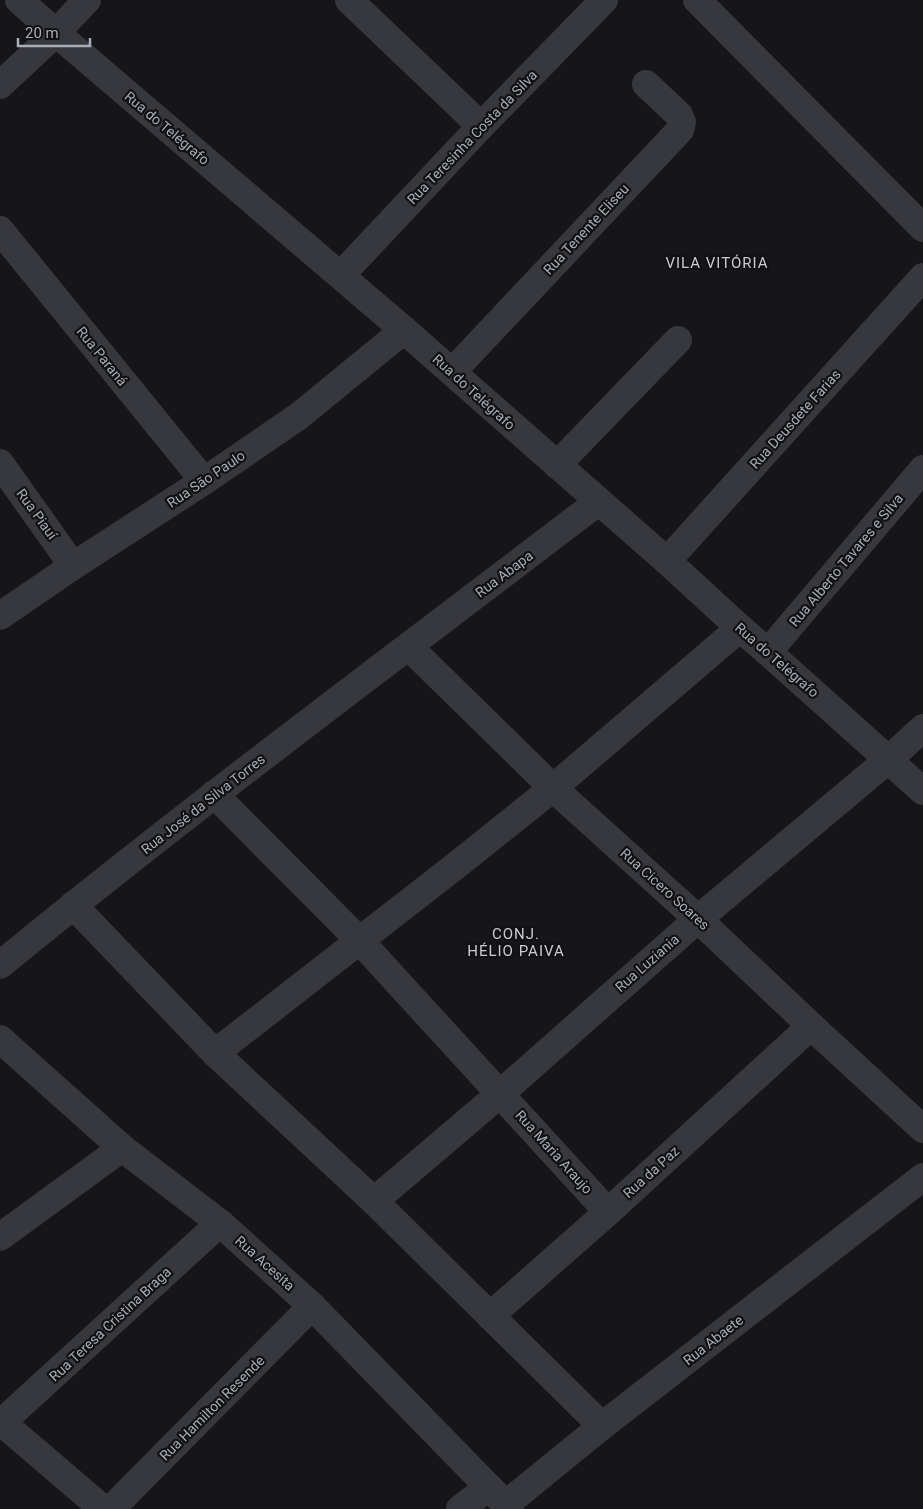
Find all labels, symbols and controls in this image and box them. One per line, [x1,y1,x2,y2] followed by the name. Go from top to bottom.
[18,15,90,47] scale bar
[25,24,59,42] text: 20 m
[404,67,540,207] street label: Rua Teresinha Costa da Silva
[122,88,212,168] street label: Rua do Telégrafo
[540,180,632,278] street label: Rua Tenente Eliseu
[665,254,769,272] district label: VILA VITÓRIA
[73,323,131,389] street label: Rua Paraná
[430,351,518,433] street label: Rua do Telégrafo
[746,366,844,472] street label: Rua Deusdete Farias
[164,447,248,511] street label: Rua São Paulo
[13,486,61,543] street label: Rua Piauí
[786,490,906,630] street label: Rua Alberto Tavares e Silva
[472,547,536,601] street label: Rua Abapa
[732,619,822,701] street label: Rua do Telégrafo
[138,751,268,857] street label: Rua José da Silva Torres
[617,845,713,933] street label: Rua Cicero Soares
[467,925,565,960] district label: CONJ. HÉLIO PAIVA
[612,931,682,995] street label: Rua Luziania
[512,1107,596,1197] street label: Rua Maria Araujo
[620,1143,682,1201] street label: Rua da Paz
[232,1232,298,1294] street label: Rua Acesita
[46,1264,174,1384] street label: Rua Teresa Cristina Braga
[680,1312,746,1368] street label: Rua Abaete
[156,1352,268,1464] street label: Rua Hamilton Resende

